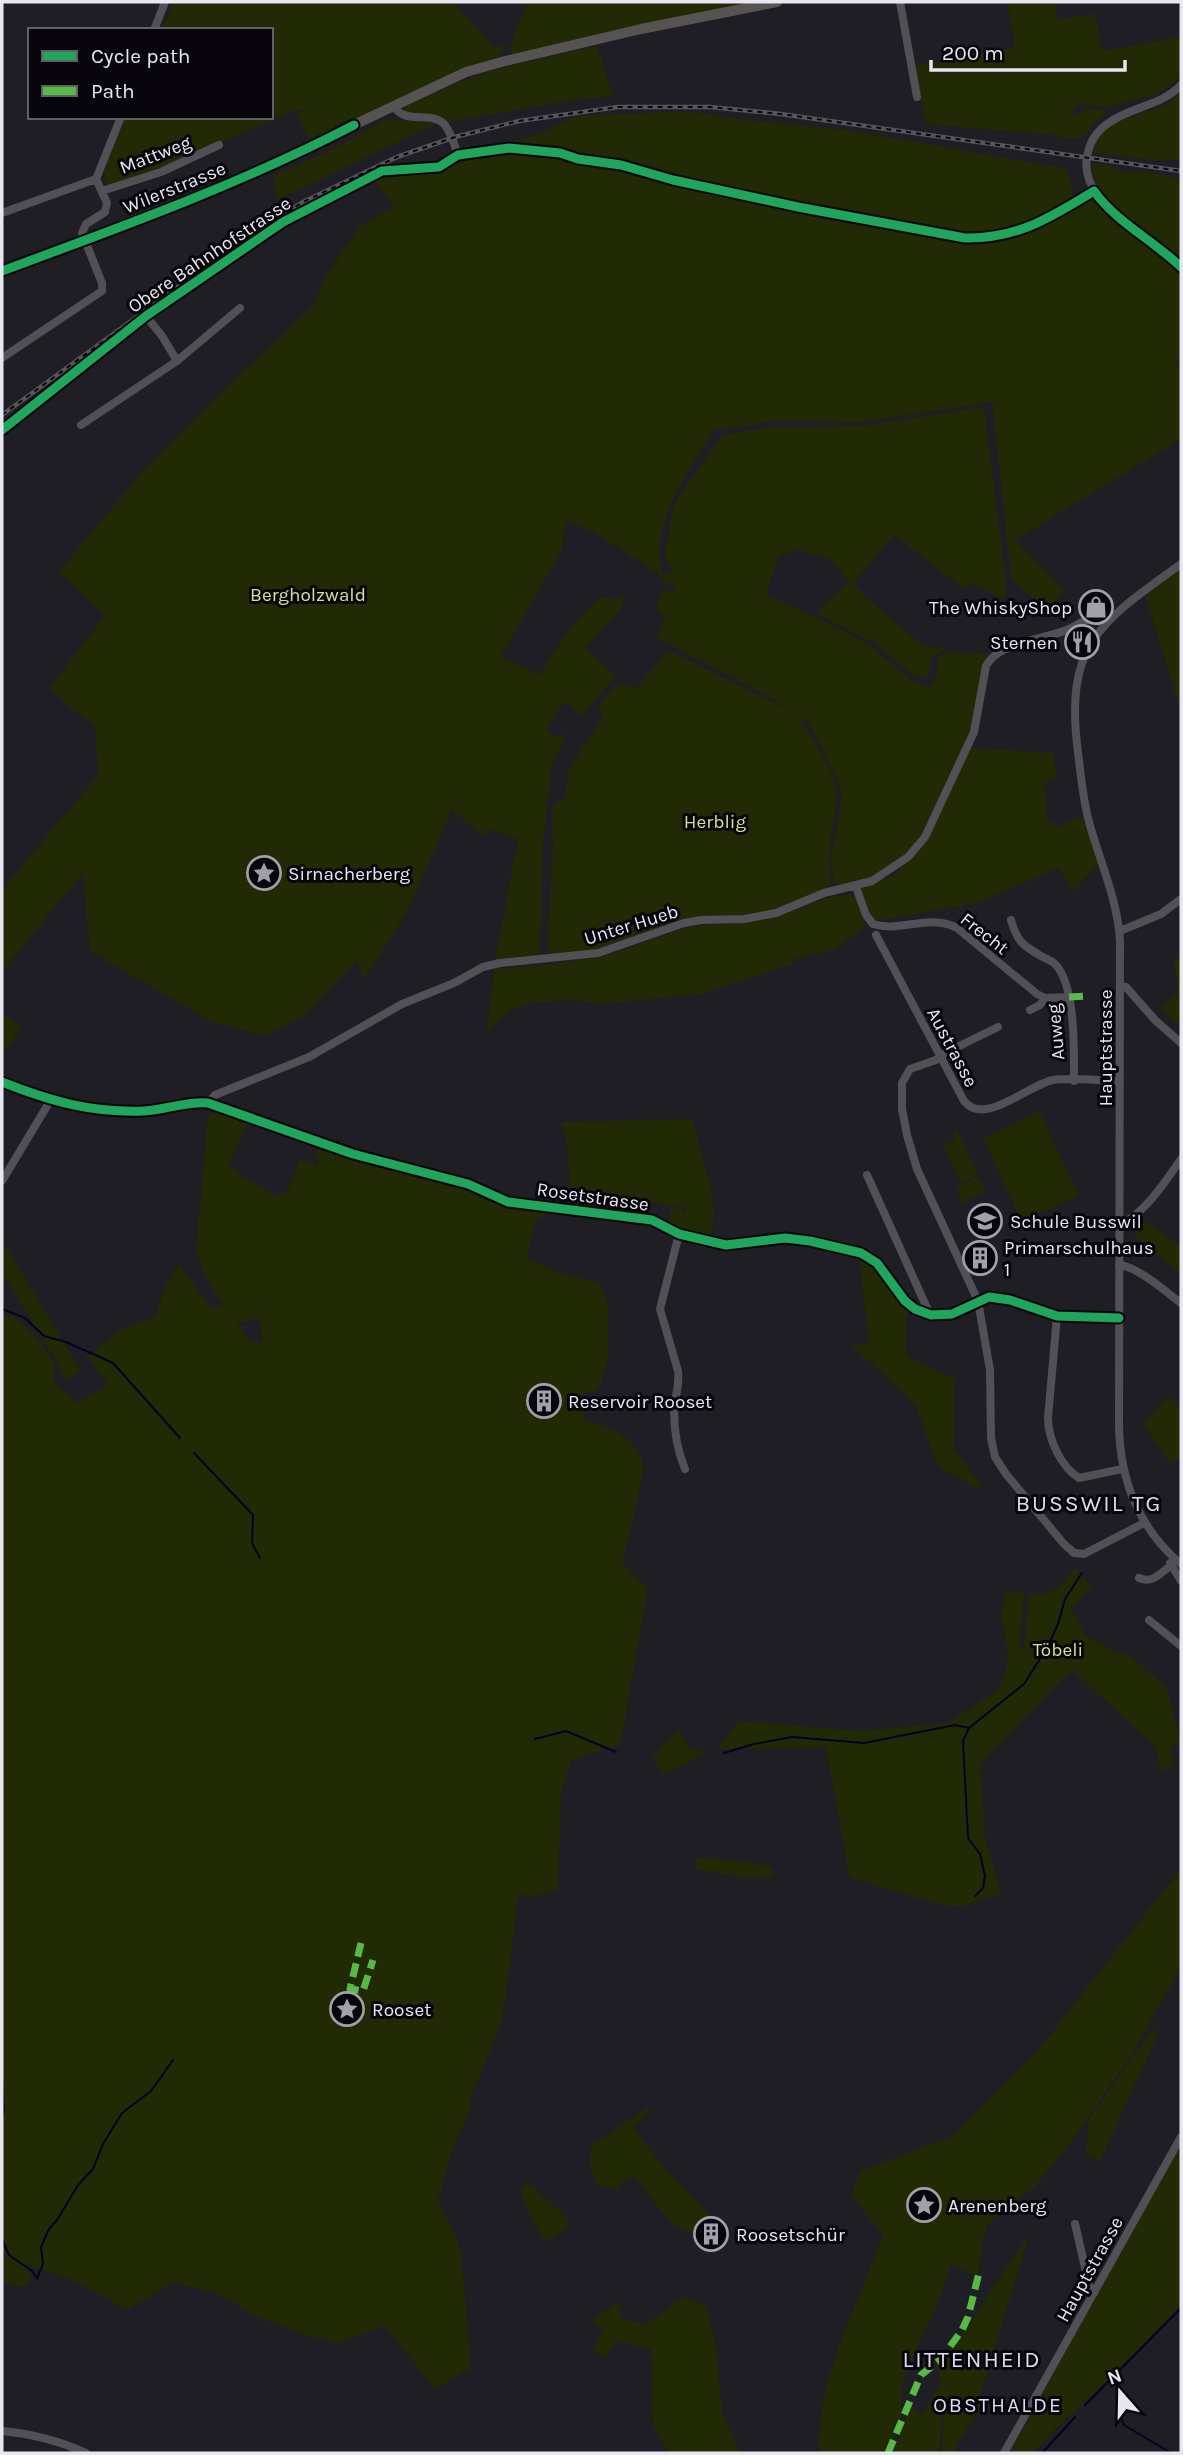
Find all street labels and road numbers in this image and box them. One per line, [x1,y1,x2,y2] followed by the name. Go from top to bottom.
[116,131,195,179] street label: Mattweg
[120,157,229,219] street label: Wilerstrasse
[124,192,295,318] street label: Obere Bahnhofstrasse
[582,900,681,950] street label: Unter Hueb
[956,908,1013,959] street label: Frecht
[1095,989,1117,1107] street label: Hauptstrasse
[1043,1002,1069,1061] street label: Auweg
[922,1004,982,1091] street label: Austrasse
[535,1178,650,1216] street label: Rosetstrasse
[1052,2213,1128,2326] street label: Hauptstrasse

